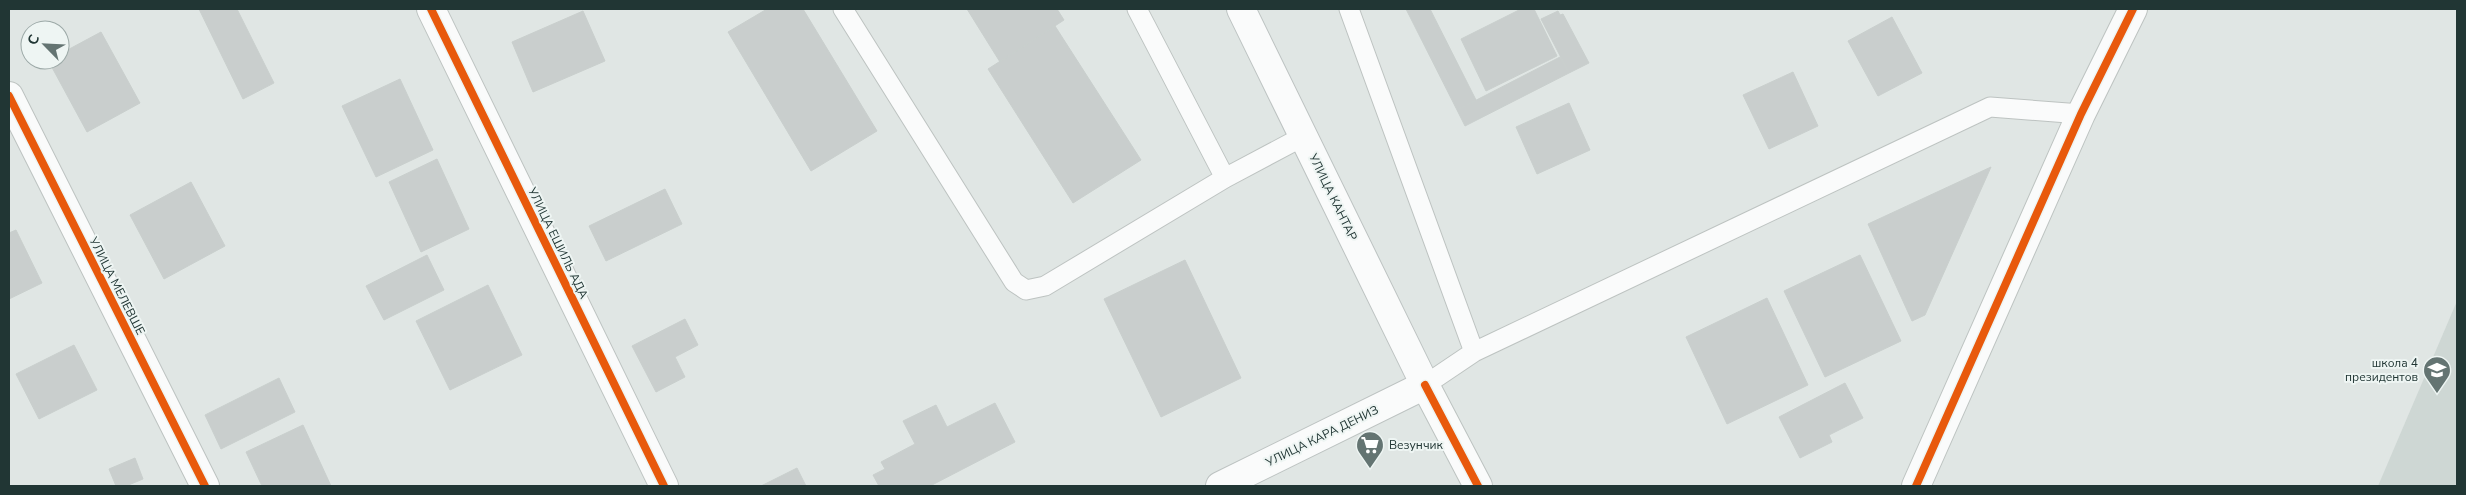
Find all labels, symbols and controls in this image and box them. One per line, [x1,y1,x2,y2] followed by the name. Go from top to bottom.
[20,20,70,70] north arrow
[23,31,44,48] text: С
[1305,150,1361,243] street label: УЛИЦА КАНТАР
[524,184,592,302] street label: УЛИЦА ЕШИЛЬ АДА
[85,233,149,338] street label: УЛИЦА МЕЛЕВШЕ
[2345,355,2418,385] place label: школа 4 президентов
[2422,355,2452,394] school or university icon: школа 4 президентов
[1262,402,1381,471] street label: УЛИЦА КАРА ДЕНИЗ
[1355,430,1385,469] supermarket icon: Везунчик
[1389,437,1444,453] place label: Везунчик

